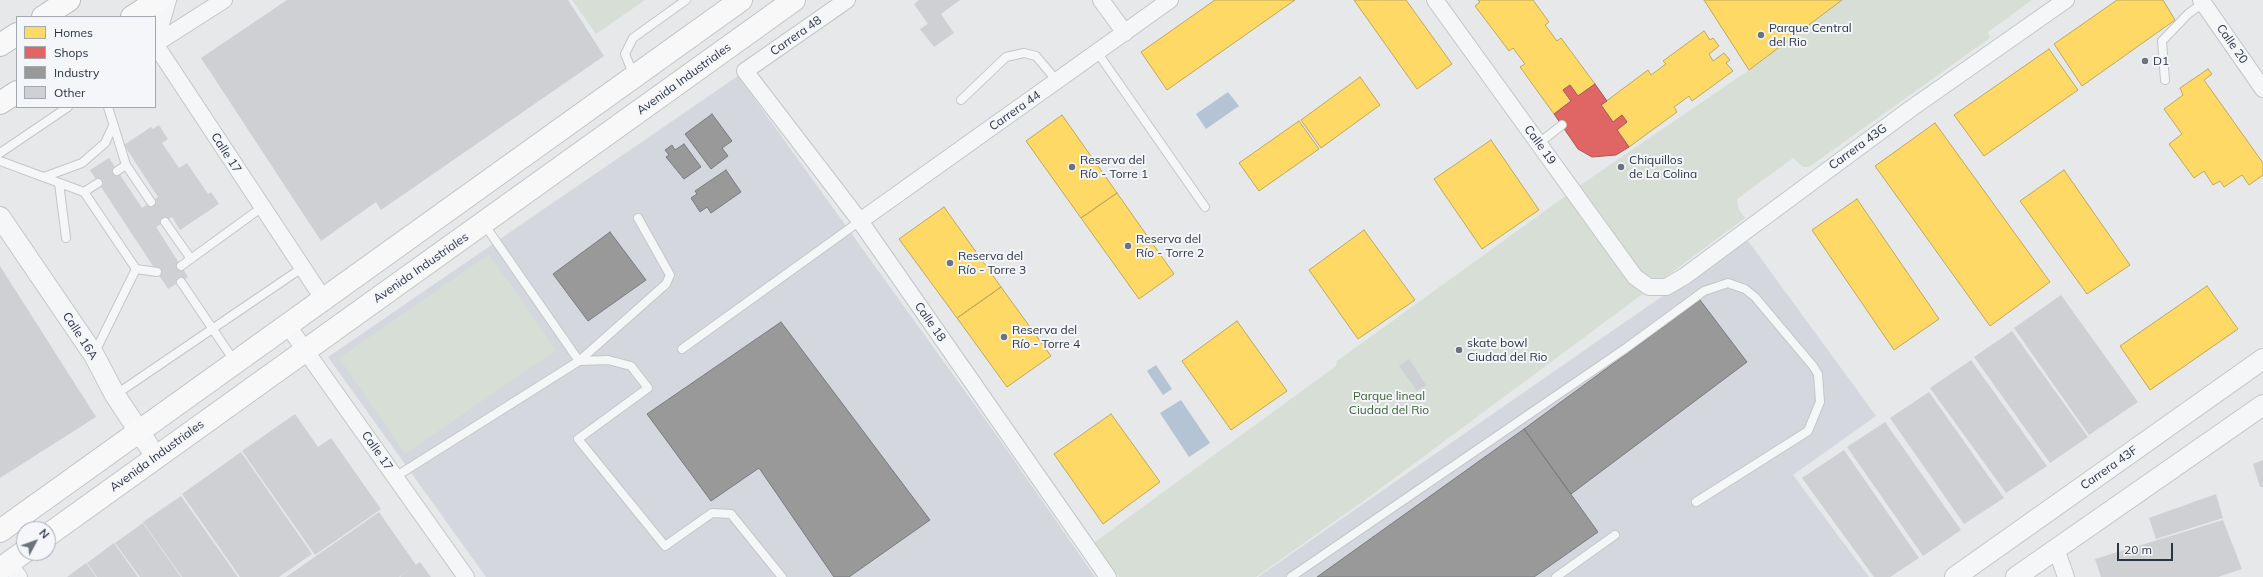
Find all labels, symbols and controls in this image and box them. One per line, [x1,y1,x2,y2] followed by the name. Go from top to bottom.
[768,13,824,59] street label: Carrera 48
[16,16,156,108] legend
[1769,21,1852,49] place label: Parque Central del Rio
[2213,21,2251,67] street label: Calle 20
[54,25,93,40] text: Homes
[1756,30,1766,40] marker: Parque Central del Rio
[634,40,734,118] street label: Avenida Industriales
[54,45,89,60] text: Shops
[2153,54,2169,68] place label: D1
[2140,56,2150,66] marker: D1
[54,65,99,80] text: Industry
[54,85,85,100] text: Other
[987,88,1043,134] street label: Carrera 44
[1826,121,1890,173] street label: Carrera 43G
[1521,123,1559,167] street label: Calle 19
[208,130,244,176] street label: Calle 17
[1080,153,1148,181] place label: Reserva del Río - Torre 1
[1629,153,1697,181] place label: Chiquillos de La Colina
[1067,162,1077,172] marker: Reserva del Río - Torre 1
[1616,162,1626,172] marker: Chiquillos de La Colina
[371,230,471,306] street label: Avenida Industriales
[1136,232,1204,260] place label: Reserva del Río - Torre 2
[1123,241,1133,251] marker: Reserva del Río - Torre 2
[958,249,1026,277] place label: Reserva del Río - Torre 3
[945,258,955,268] marker: Reserva del Río - Torre 3
[911,299,949,345] street label: Calle 18
[59,310,101,362] street label: Calle 16A
[1012,323,1080,351] place label: Reserva del Río - Torre 4
[999,332,1009,342] marker: Reserva del Río - Torre 4
[1467,336,1547,364] place label: skate bowl Ciudad del Rio
[1454,345,1464,355] marker: skate bowl Ciudad del Rio
[1349,389,1429,417] park label: Parque lineal Ciudad del Rio
[107,417,207,495] street label: Avenida Industriales
[358,428,396,474] street label: Calle 17
[2078,443,2140,493] street label: Carrera 43F
[16,521,56,561] north arrow
[36,526,52,542] text: N
[2119,535,2175,561] scale bar
[2124,542,2152,557] text: 20 m

